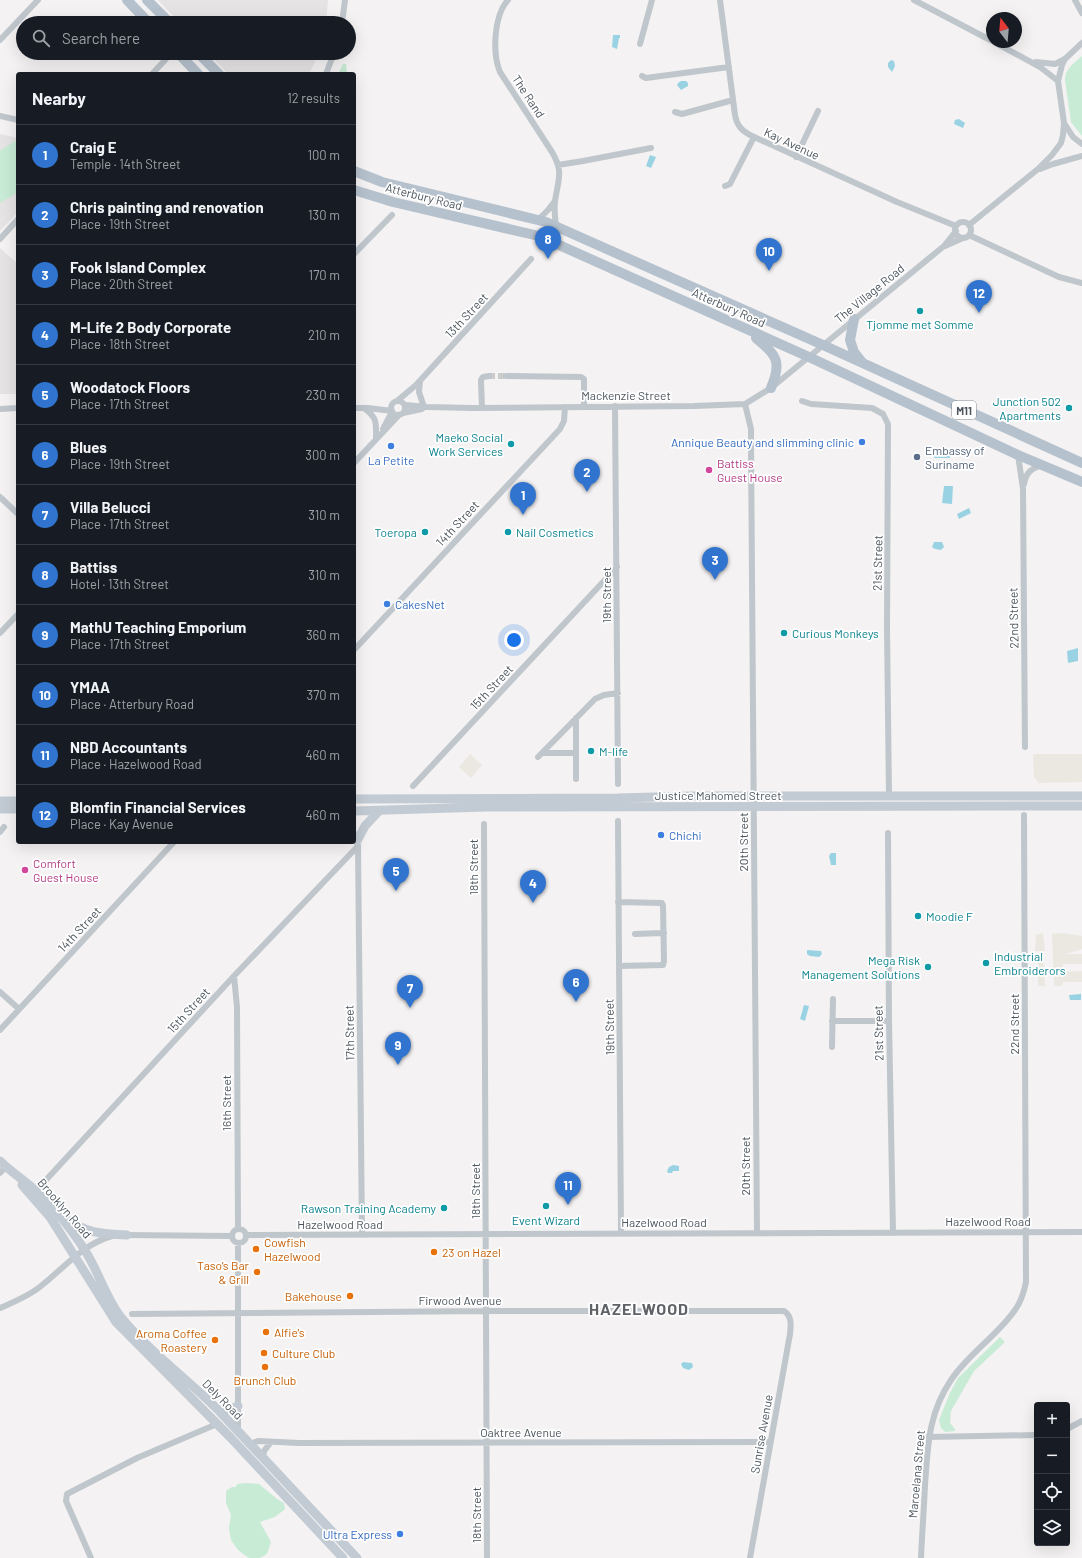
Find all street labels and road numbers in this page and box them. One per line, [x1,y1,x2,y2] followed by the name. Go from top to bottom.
[510,72,548,120] street label: The Rand
[762,124,822,162] street label: Kay Avenue
[384,180,464,212] street label: Atterbury Road
[831,261,907,325] street label: The Village Road
[690,285,768,329] street label: Atterbury Road
[442,290,490,340] street label: 13th Street
[581,388,671,402] street label: Mackenzie Street
[952,401,976,419] road number: M11
[433,497,481,549] street label: 14th Street
[870,535,884,591] street label: 21st Street
[599,567,613,623] street label: 19th Street
[1005,587,1021,649] street label: 22nd Street
[467,662,515,712] street label: 15th Street
[654,788,782,802] street label: Justice Mahomed Street
[736,812,750,872] street label: 20th Street
[466,839,480,895] street label: 18th Street
[55,903,103,955] street label: 14th Street
[164,984,212,1036] street label: 15th Street
[1007,994,1021,1054] street label: 22nd Street
[602,999,616,1055] street label: 19th Street
[342,1005,356,1061] street label: 17th Street
[871,1005,885,1061] street label: 21st Street
[219,1075,233,1131] street label: 16th Street
[738,1136,752,1196] street label: 20th Street
[468,1163,482,1219] street label: 18th Street
[35,1175,95,1241] street label: Brooklyn Road
[945,1214,1031,1228] street label: Hazelwood Road
[621,1215,707,1229] street label: Hazelwood Road
[297,1217,383,1231] street label: Hazelwood Road
[418,1293,502,1307] street label: Firwood Avenue
[200,1376,246,1422] street label: Dely Road
[747,1393,775,1475] street label: Sunrise Avenue
[480,1425,562,1439] street label: Oaktree Avenue
[905,1429,927,1519] street label: Maroelana Street
[469,1487,483,1543] street label: 18th Street

